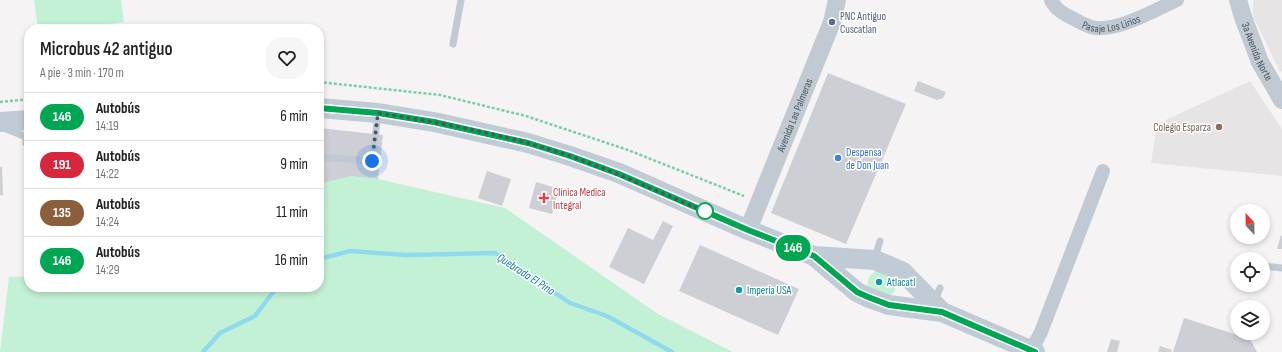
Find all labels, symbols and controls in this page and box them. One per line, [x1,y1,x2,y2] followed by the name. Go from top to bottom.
[840,10,886,36] place label: PNC Antiguo Cuscatlan
[1080,12,1142,35] street label: Pasaje Los Lirios
[827,17,837,27] marker: PNC Antiguo Cuscatlan
[1239,21,1275,83] street label: 3a Avenida Norte
[266,37,308,79] button: heart
[40,38,173,61] text: Microbus 42 antiguo
[40,65,124,81] text: A pie · 3 min · 170 m
[774,77,816,155] street label: Avenida Las Palmeras
[96,99,140,118] text: Autobús
[280,107,308,126] text: 6 min
[53,108,71,125] text: 146
[96,118,119,134] text: 14:19
[1153,121,1211,134] place label: Colegio Esparza
[1214,122,1224,132] marker: Colegio Esparza
[846,146,889,172] place label: Despensa de Don Juan
[96,147,140,166] text: Autobús
[362,151,382,171] your location
[833,153,843,163] marker: Despensa de Don Juan
[280,155,308,174] text: 9 min
[53,156,71,173] text: 191
[96,166,119,182] text: 14:22
[553,186,606,212] place label: Clínica Medica Integral
[538,192,550,204] marker: Clínica Medica Integral
[96,195,140,214] text: Autobús
[696,202,714,220] unlabelled marker
[276,203,308,222] text: 11 min
[53,204,71,221] text: 135
[1230,204,1270,244] north arrow
[1230,204,1270,340] map controls
[96,214,119,230] text: 14:24
[770,235,816,261] line badge: 146
[784,239,802,256] text: 146
[96,243,140,262] text: Autobús
[494,250,558,299] water label: Quebrada El Pino
[275,251,308,270] text: 16 min
[53,252,71,269] text: 146
[1230,252,1270,292] button: locate
[96,262,120,278] text: 14:29
[886,276,915,289] place label: Atlacatl
[874,277,884,287] marker: Atlacatl
[747,284,792,297] place label: Imperia USA
[734,285,744,295] marker: Imperia USA
[1230,300,1270,340] button: layers

